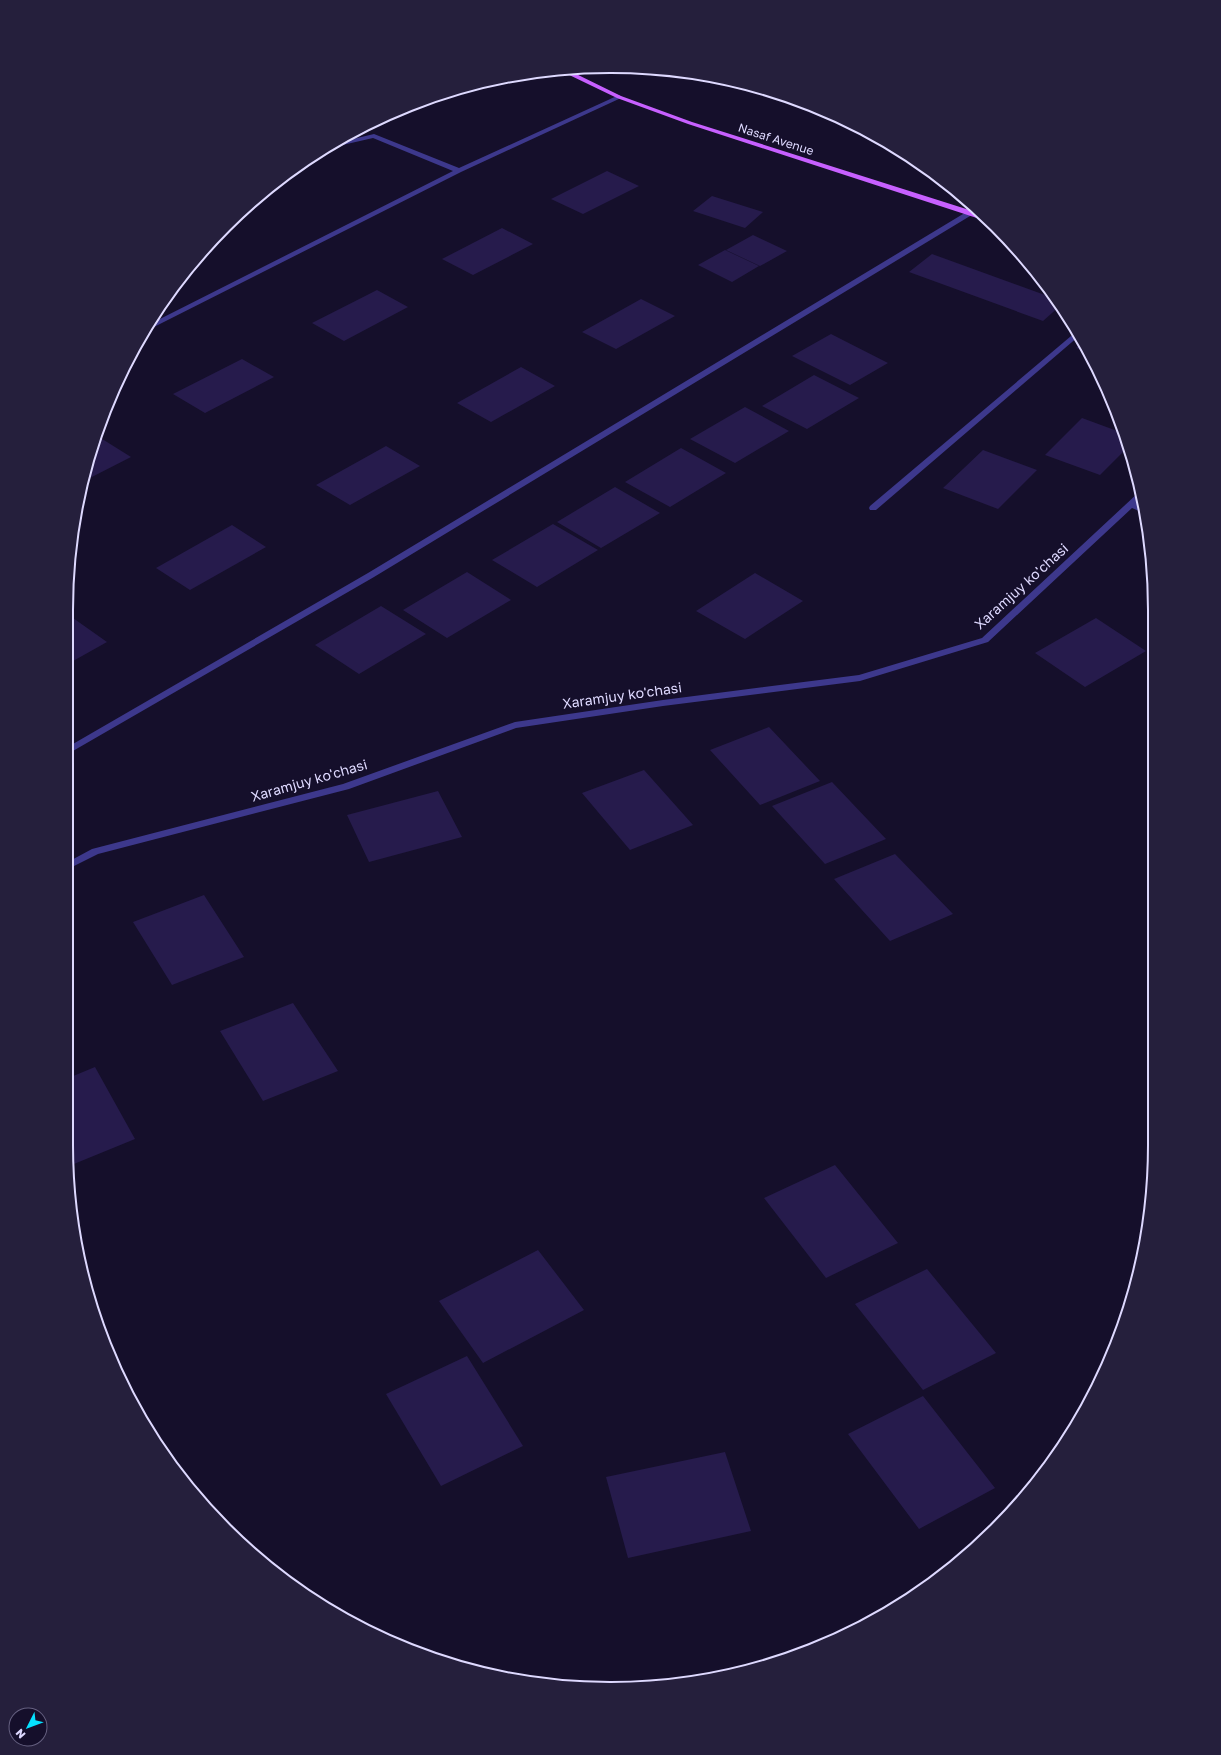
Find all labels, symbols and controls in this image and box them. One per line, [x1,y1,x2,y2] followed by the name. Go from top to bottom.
[736,120,816,158] street label: Nasaf Avenue
[971,539,1071,633] street label: Xaramjuy ko'chasi
[561,678,683,712] street label: Xaramjuy ko'chasi
[249,755,369,805] street label: Xaramjuy ko'chasi
[8,1707,48,1747] north arrow
[13,1727,28,1741] text: N

